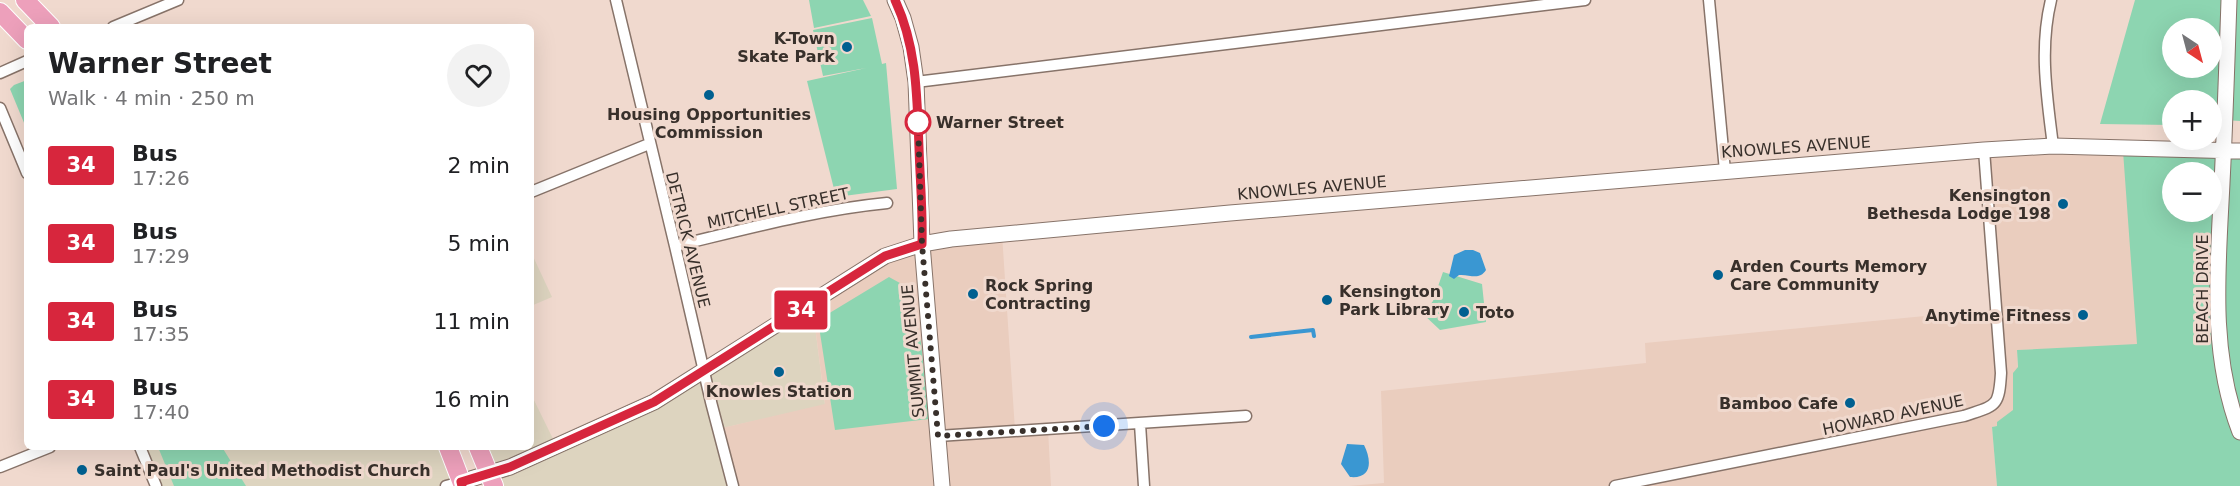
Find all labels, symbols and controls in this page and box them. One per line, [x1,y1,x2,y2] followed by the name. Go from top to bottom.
[2162,18,2222,78] north arrow
[2162,18,2222,222] map controls
[737,29,835,66] place label: K-Town Skate Park
[840,40,854,54] marker: K-Town Skate Park
[447,44,510,107] button: heart
[48,47,272,80] text: Warner Street
[48,86,255,110] text: Walk · 4 min · 250 m
[702,88,716,102] marker: Housing Opportunities Commission
[2162,90,2222,150] button: +
[607,105,811,142] place label: Housing Opportunities Commission
[905,109,931,135] marker: Warner Street
[936,113,1064,132] place label: Warner Street
[1721,132,1871,162] street label: KNOWLES AVENUE
[132,141,178,166] text: Bus
[66,153,96,177] text: 34
[448,153,510,178] text: 2 min
[2162,162,2222,222] button: −
[132,166,190,190] text: 17:26
[662,170,714,310] street label: DETRICK AVENUE
[1237,172,1387,204] street label: KNOWLES AVENUE
[705,184,851,232] street label: MITCHELL STREET
[1867,186,2051,223] place label: Kensington Bethesda Lodge 198
[2056,197,2070,211] marker: Kensington Bethesda Lodge 198
[132,219,178,244] text: Bus
[66,231,96,255] text: 34
[448,231,510,256] text: 5 min
[2193,234,2212,344] street label: BEACH DRIVE
[132,244,190,268] text: 17:29
[1730,257,1928,294] place label: Arden Courts Memory Care Community
[1711,268,1725,282] marker: Arden Courts Memory Care Community
[985,276,1093,313] place label: Rock Spring Contracting
[1339,282,1450,319] place label: Kensington Park Library
[898,284,928,418] street label: SUMMIT AVENUE
[966,287,980,301] marker: Rock Spring Contracting
[774,290,828,330] line badge: 34
[1320,293,1334,307] marker: Kensington Park Library
[132,297,178,322] text: Bus
[786,298,816,322] text: 34
[1476,303,1514,322] place label: Toto
[1457,305,1471,319] marker: Toto
[1925,306,2071,325] place label: Anytime Fitness
[2076,308,2090,322] marker: Anytime Fitness
[66,309,96,333] text: 34
[434,309,510,334] text: 11 min
[132,322,190,346] text: 17:35
[772,365,786,379] marker: Knowles Station
[132,375,178,400] text: Bus
[706,382,852,401] place label: Knowles Station
[66,387,96,411] text: 34
[434,387,510,412] text: 16 min
[1821,391,1965,439] street label: HOWARD AVENUE
[1719,394,1838,413] place label: Bamboo Cafe
[1843,396,1857,410] marker: Bamboo Cafe
[132,400,190,424] text: 17:40
[1089,411,1119,441] your location
[94,461,431,480] place label: Saint Paul's United Methodist Church
[75,463,89,477] marker: Saint Paul's United Methodist Church

